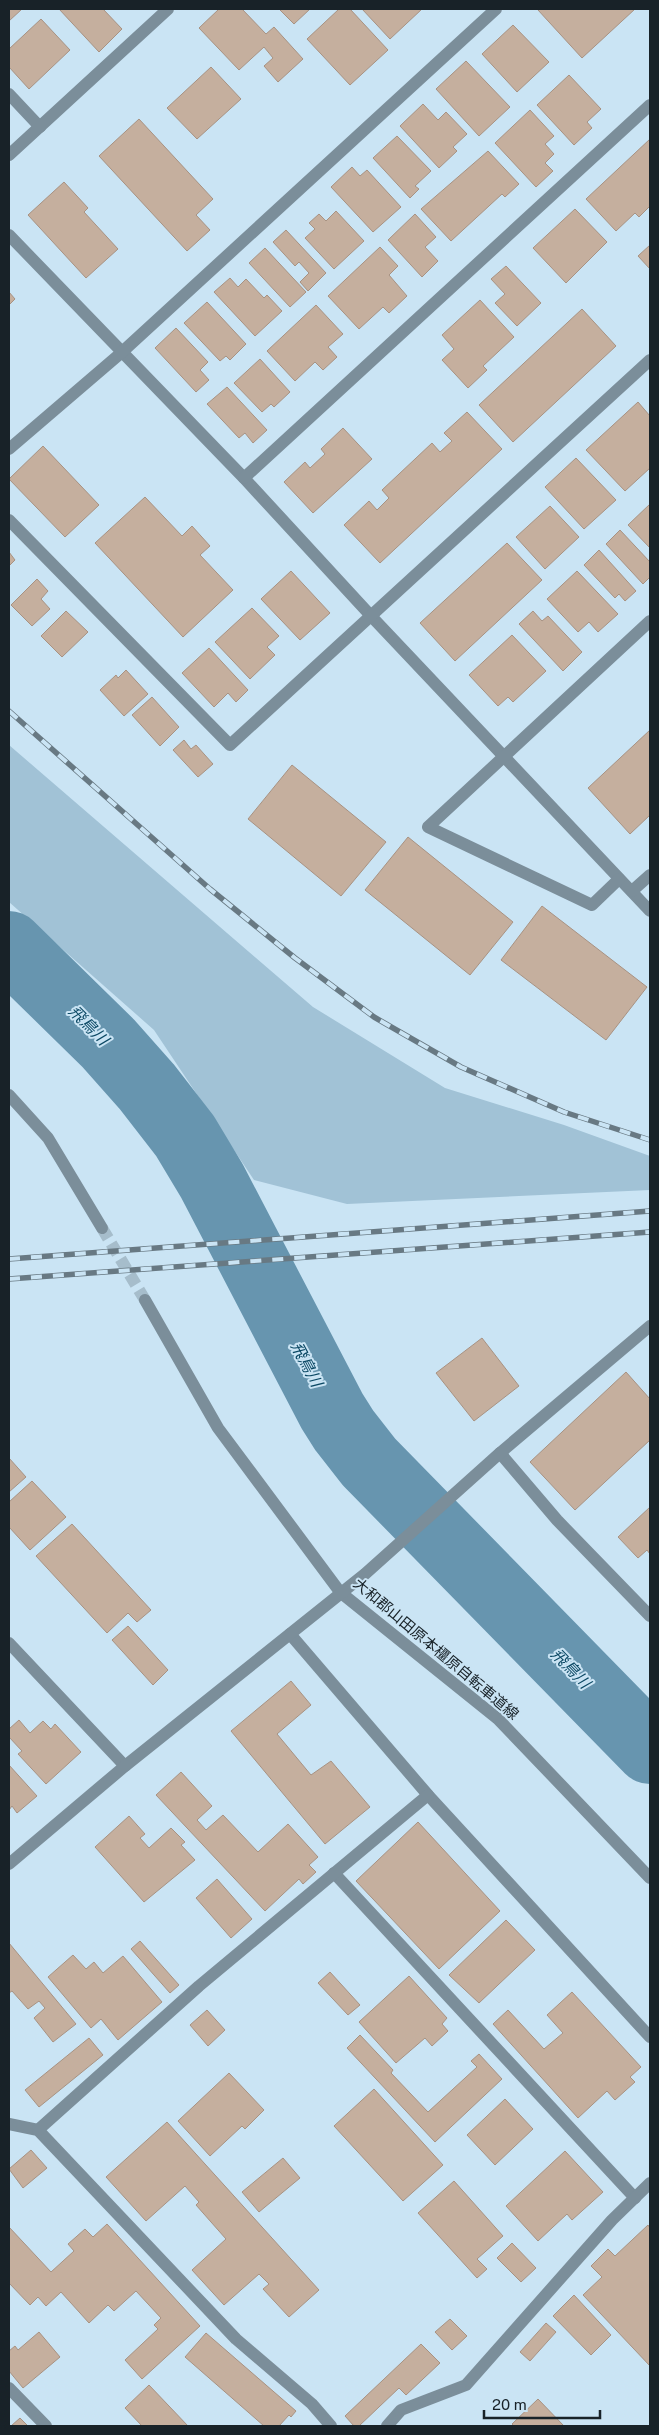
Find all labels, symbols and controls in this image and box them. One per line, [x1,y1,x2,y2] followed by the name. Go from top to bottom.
[65,1002,114,1050] water label: 飛鳥川
[287,1339,327,1392] water label: 飛鳥川
[350,1575,522,1723] street label: 大和郡山田原本橿原自転車道線
[547,1644,596,1694] water label: 飛鳥川
[484,2388,600,2420] scale bar
[492,2396,527,2413] text: 20 m

